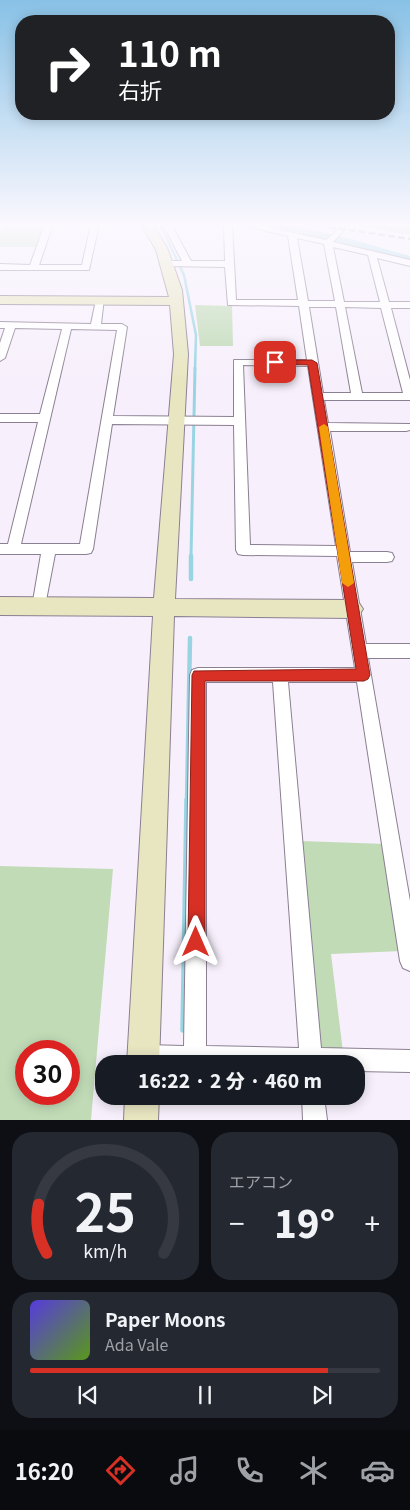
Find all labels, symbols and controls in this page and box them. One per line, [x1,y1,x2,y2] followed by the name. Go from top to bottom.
[118,26,222,77] text: 110 m
[35,35,100,100] icon: right
[118,73,162,105] text: 右折
[254,341,296,383] pin
[261,348,289,376] icon: arrive
[169,915,221,967] position arrow
[15,1040,80,1105] speed limit sign: 30
[138,1066,322,1093] text: 16:22 · 2 分 · 460 m
[229,1169,293,1193] text: エアコン
[75,1172,136,1247] text: 25
[274,1194,335,1249] text: 19°
[229,1202,245,1242] text: −
[364,1202,380,1242] text: +
[83,1237,128,1263] text: km/h
[105,1305,226,1332] text: Paper Moons
[105,1332,168,1356] text: Ada Vale
[74,1381,102,1409] icon: previous
[191,1381,219,1409] icon: pause
[308,1381,336,1409] icon: next
[103,1453,138,1488] icon: directions
[167,1453,202,1488] icon: music
[232,1453,267,1488] icon: phone
[296,1453,331,1488] icon: climate
[360,1453,395,1488] icon: car
[15,1454,74,1486] text: 16:20

